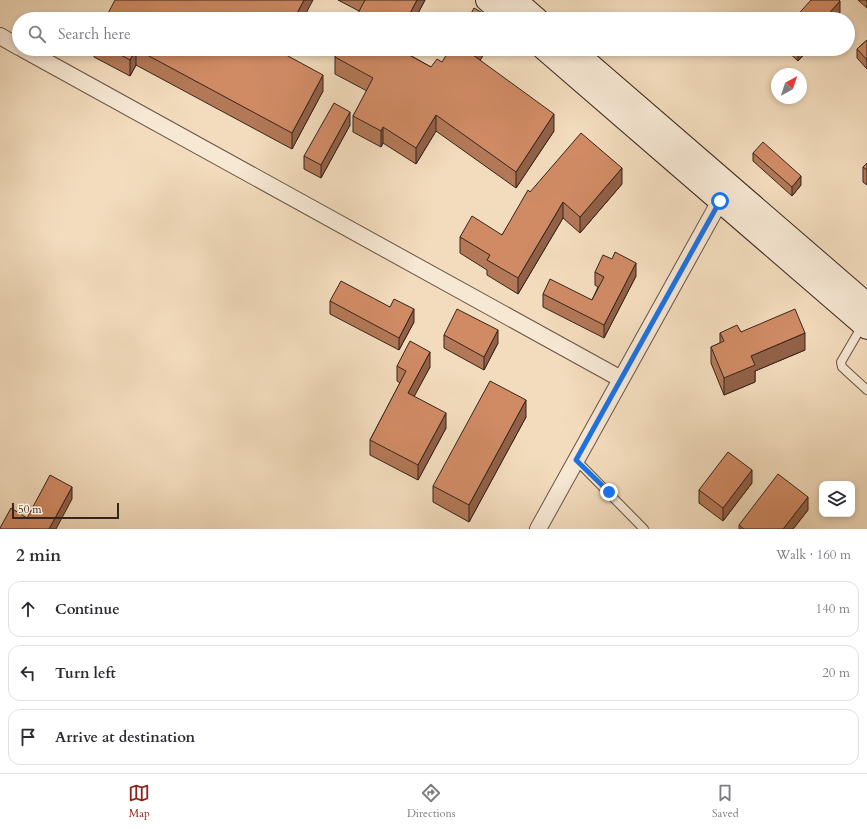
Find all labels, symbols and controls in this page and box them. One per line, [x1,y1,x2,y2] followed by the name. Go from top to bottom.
[12,12,855,56] search box
[26,23,48,45] icon: search
[58,24,131,44] text: Search here
[771,68,807,104] north arrow
[711,192,729,210] route start
[819,481,855,517] map controls
[819,481,855,517] button: layers
[600,483,618,501] route end
[12,501,119,520] scale bar
[18,502,42,517] text: 50 m
[16,544,61,567] text: 2 min
[776,546,851,564] text: Walk · 160 m
[17,598,39,620] icon: ahead
[55,599,120,619] text: Continue
[816,600,850,618] text: 140 m
[17,662,39,684] icon: left
[55,663,116,683] text: Turn left
[822,664,850,682] text: 20 m
[17,726,39,748] icon: arrive
[55,727,195,747] text: Arrive at destination
[128,782,150,821] tab: Map
[407,782,455,821] tab: Directions
[712,782,739,821] tab: Saved

